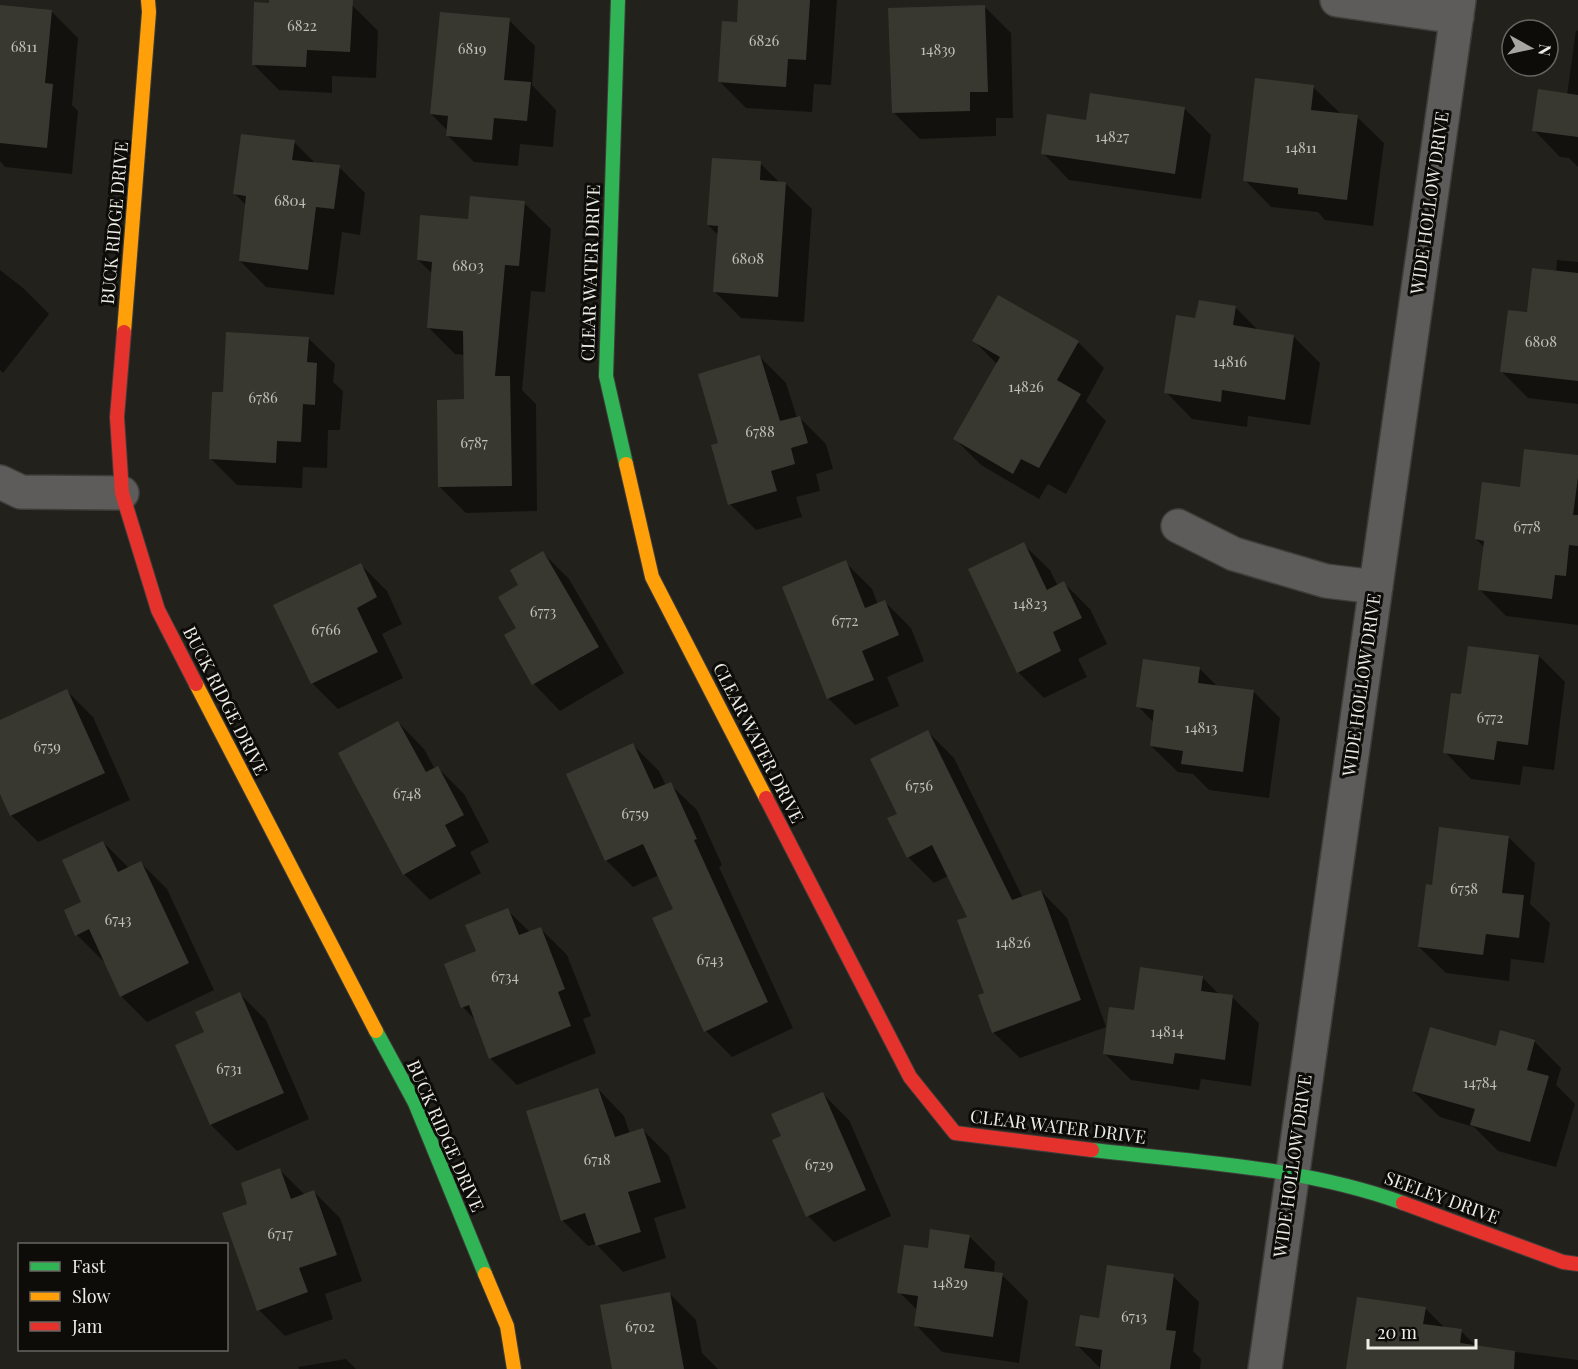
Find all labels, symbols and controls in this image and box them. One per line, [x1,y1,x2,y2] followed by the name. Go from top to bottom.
[287,15,317,35] house number: 6822
[1500,18,1560,78] north arrow
[749,30,779,50] house number: 6826
[11,36,38,56] house number: 6811
[458,38,486,58] house number: 6819
[921,39,956,59] house number: 14839
[1534,43,1557,58] text: N
[1404,110,1454,297] street label: WIDE HOLLOW DRIVE
[1095,126,1129,146] house number: 14827
[1285,137,1317,157] house number: 14811
[95,140,133,306] street label: BUCK RIDGE DRIVE
[575,184,605,362] street label: CLEAR WATER DRIVE
[274,190,306,210] house number: 6804
[732,248,764,268] house number: 6808
[452,255,484,275] house number: 6803
[1525,331,1557,351] house number: 6808
[1213,351,1247,371] house number: 14816
[1008,376,1044,396] house number: 14826
[248,387,278,407] house number: 6786
[745,421,775,441] house number: 6788
[460,432,488,452] house number: 6787
[1513,516,1541,536] house number: 6778
[1336,592,1386,779] street label: WIDE HOLLOW DRIVE
[1013,593,1048,613] house number: 14823
[530,601,557,621] house number: 6773
[831,610,859,630] house number: 6772
[311,619,341,639] house number: 6766
[178,622,274,779] street label: BUCK RIDGE DRIVE
[708,658,810,827] street label: CLEAR WATER DRIVE
[1476,707,1504,727] house number: 6772
[1185,717,1218,737] house number: 14813
[33,736,61,756] house number: 6759
[905,775,933,795] house number: 6756
[393,783,421,803] house number: 6748
[621,803,649,823] house number: 6759
[1450,878,1478,898] house number: 6758
[104,909,132,929] house number: 6743
[995,932,1031,952] house number: 14826
[696,949,724,969] house number: 6743
[491,966,519,986] house number: 6734
[1150,1021,1184,1041] house number: 14814
[402,1056,490,1215] street label: BUCK RIDGE DRIVE
[216,1058,243,1078] house number: 6731
[1463,1072,1497,1092] house number: 14784
[1267,1073,1317,1260] street label: WIDE HOLLOW DRIVE
[969,1103,1147,1149] street label: CLEAR WATER DRIVE
[583,1149,611,1169] house number: 6718
[805,1154,833,1174] house number: 6729
[1382,1165,1503,1229] street label: SEELEY DRIVE
[267,1223,293,1243] house number: 6717
[18,1243,228,1351] legend
[72,1254,106,1278] text: Fast
[932,1272,968,1292] house number: 14829
[72,1284,110,1308] text: Slow
[1121,1306,1147,1326] house number: 6713
[1368,1312,1476,1350] scale bar
[71,1314,102,1338] text: Jam
[625,1316,655,1336] house number: 6702
[1377,1320,1417,1344] text: 20 m

